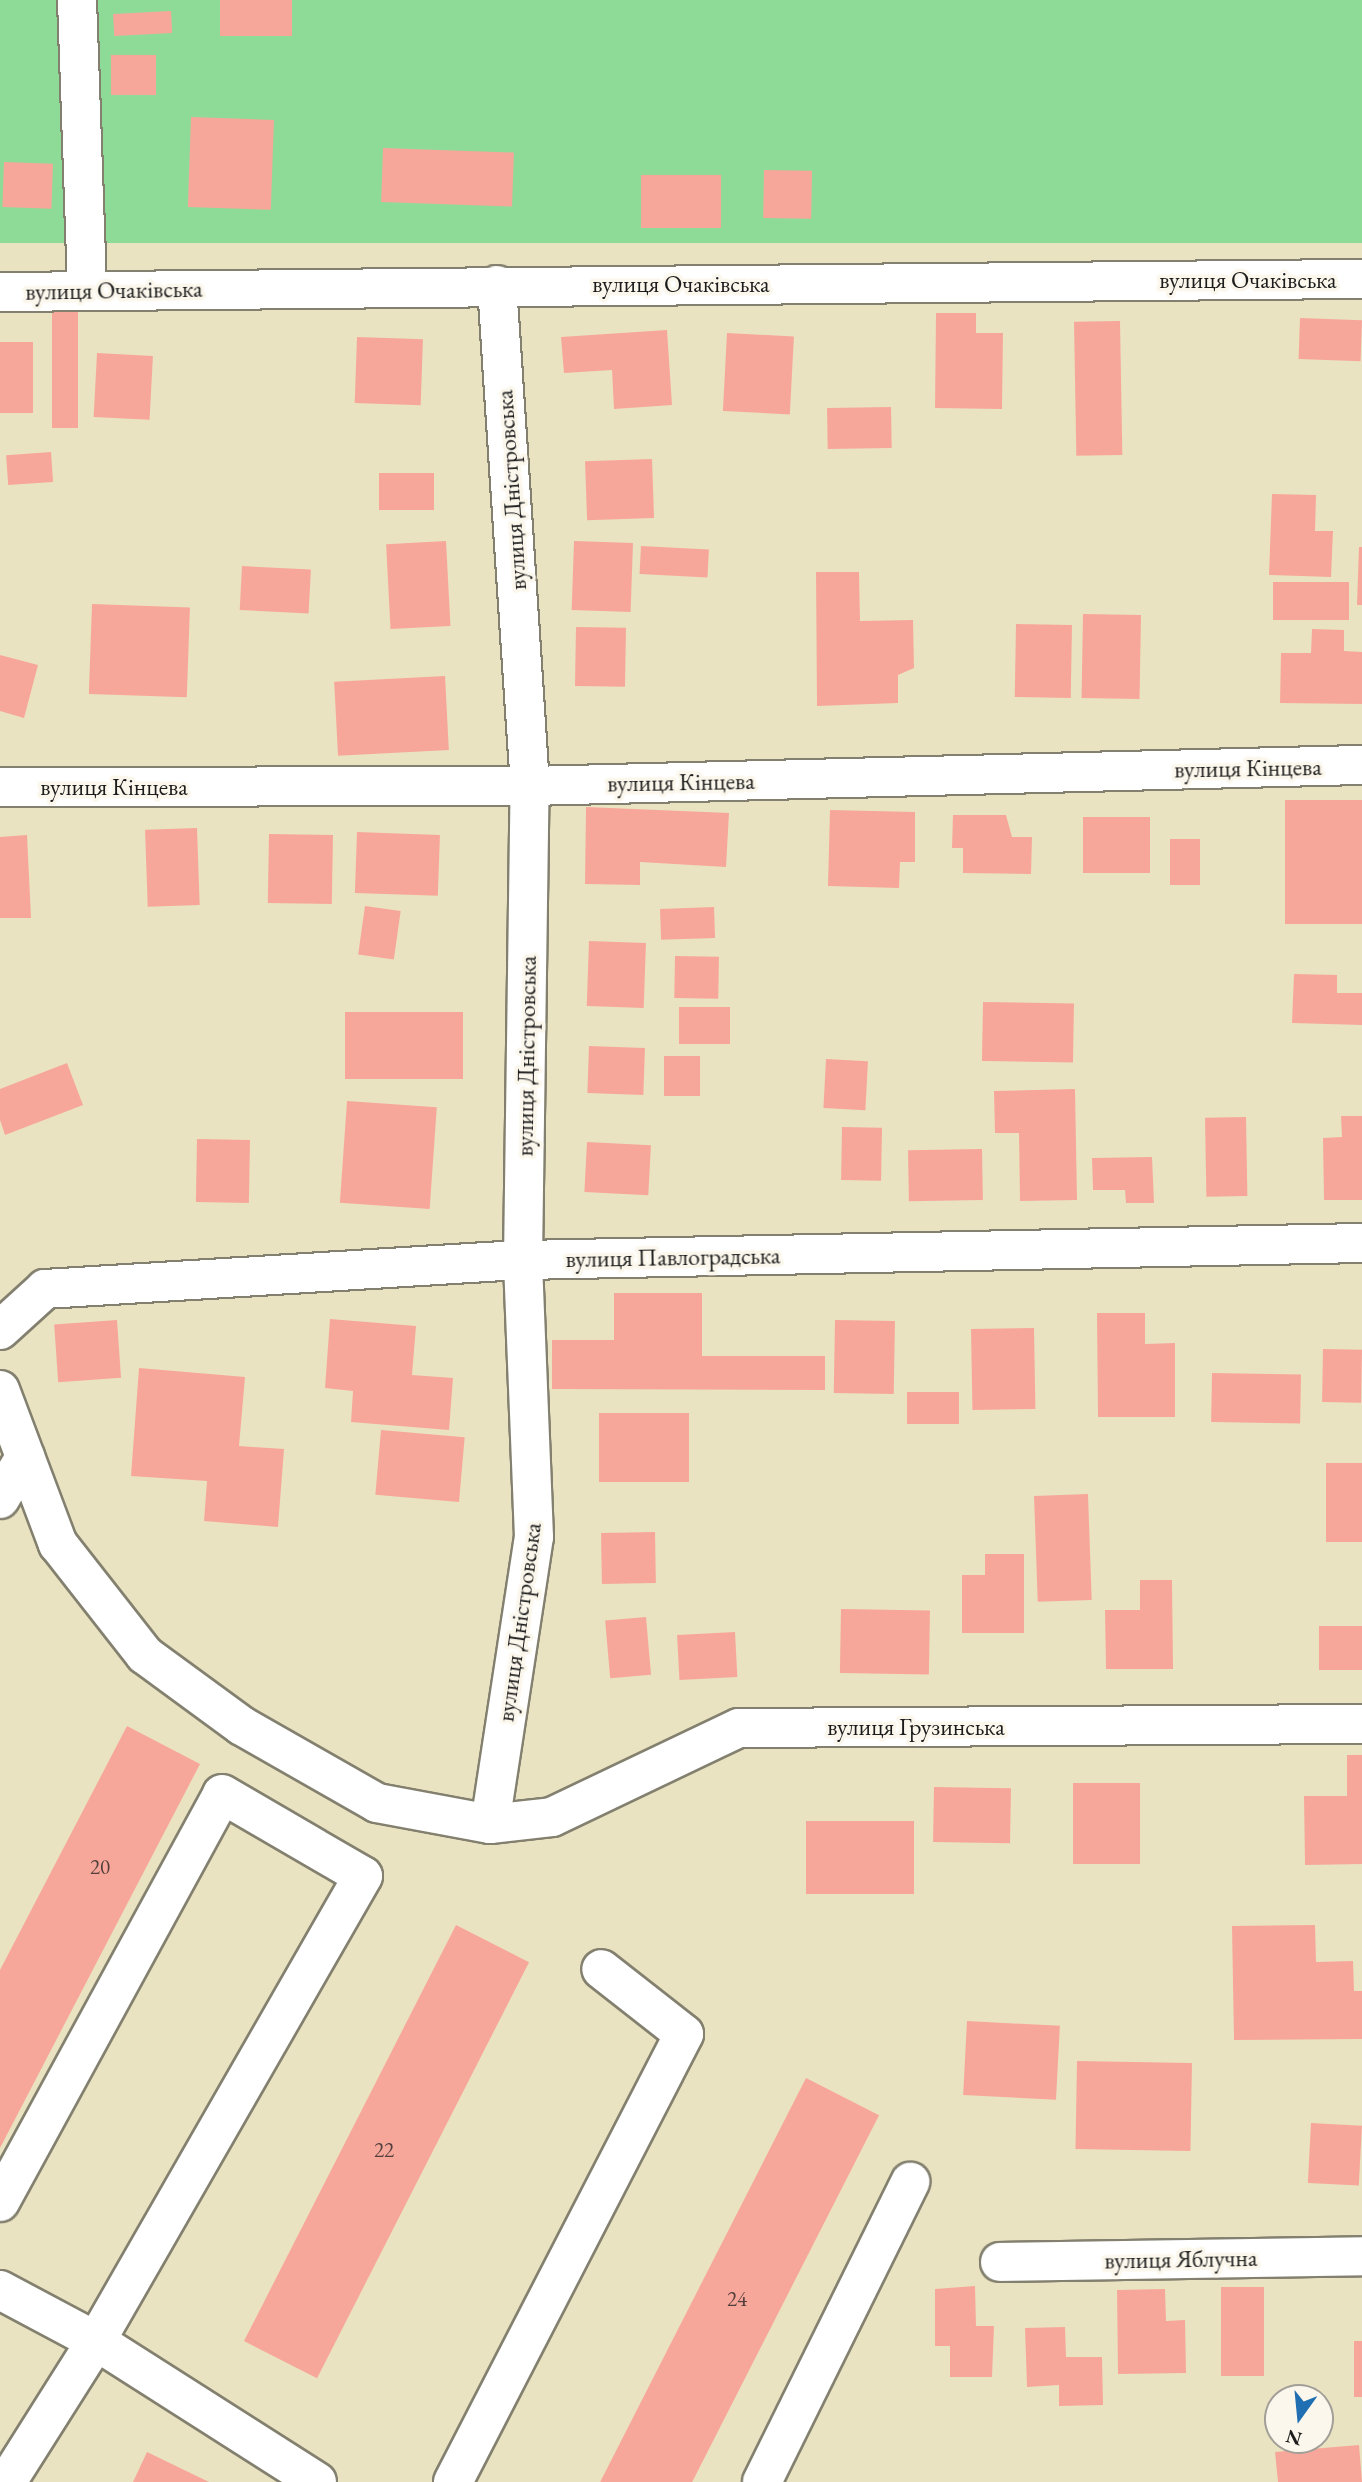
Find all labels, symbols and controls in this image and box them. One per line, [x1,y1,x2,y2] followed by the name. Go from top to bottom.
[1159,266,1337,294] street label: вулиця Очаківська
[592,270,770,298] street label: вулиця Очаківська
[25,274,203,306] street label: вулиця Очаківська
[490,389,532,591] street label: вулиця Дністровська
[1174,752,1322,784] street label: вулиця Кінцева
[607,766,755,798] street label: вулиця Кінцева
[40,773,188,801] street label: вулиця Кінцева
[510,955,542,1157] street label: вулиця Дністровська
[565,1241,781,1273] street label: вулиця Павлоградська
[491,1521,547,1723] street label: вулиця Дністровська
[827,1713,1005,1741] street label: вулиця Грузинська
[90,1854,110,1880] house number: 20
[374,2137,394,2163] house number: 22
[1104,2243,1258,2275] street label: вулиця Яблучна
[727,2286,747,2312] house number: 24
[1264,2384,1334,2454] north arrow
[1283,2424,1305,2452] text: N

